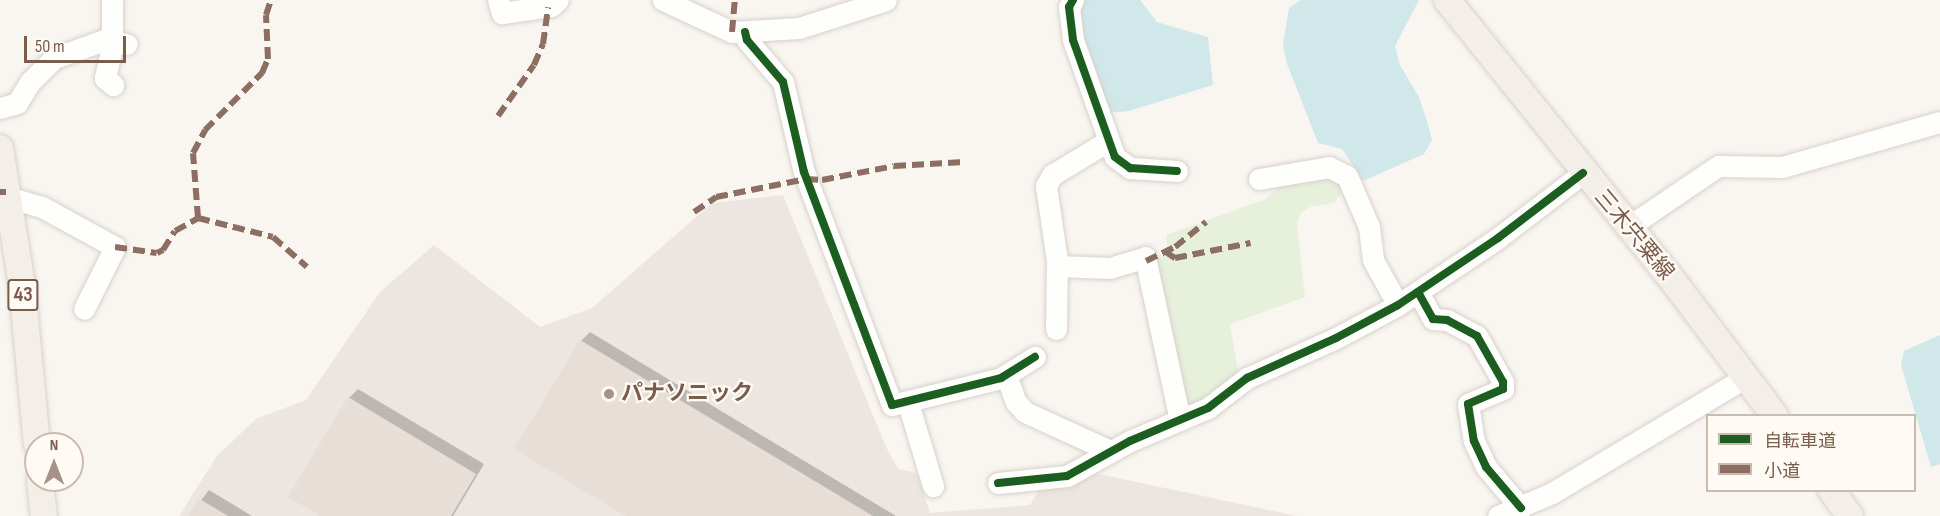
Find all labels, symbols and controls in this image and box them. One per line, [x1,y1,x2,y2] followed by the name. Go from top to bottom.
[27,24,129,62] scale bar
[35,36,65,57] text: 50 m
[1589,184,1679,286] street label: 三木宍粟線
[7,277,40,313] road number: 43
[621,381,753,407] place label: パナソニック
[602,387,616,401] marker: パナソニック
[1706,414,1916,492] legend
[1764,431,1836,452] text: 自転車道
[24,432,84,492] north arrow
[50,436,58,455] text: N
[1764,461,1800,482] text: 小道

